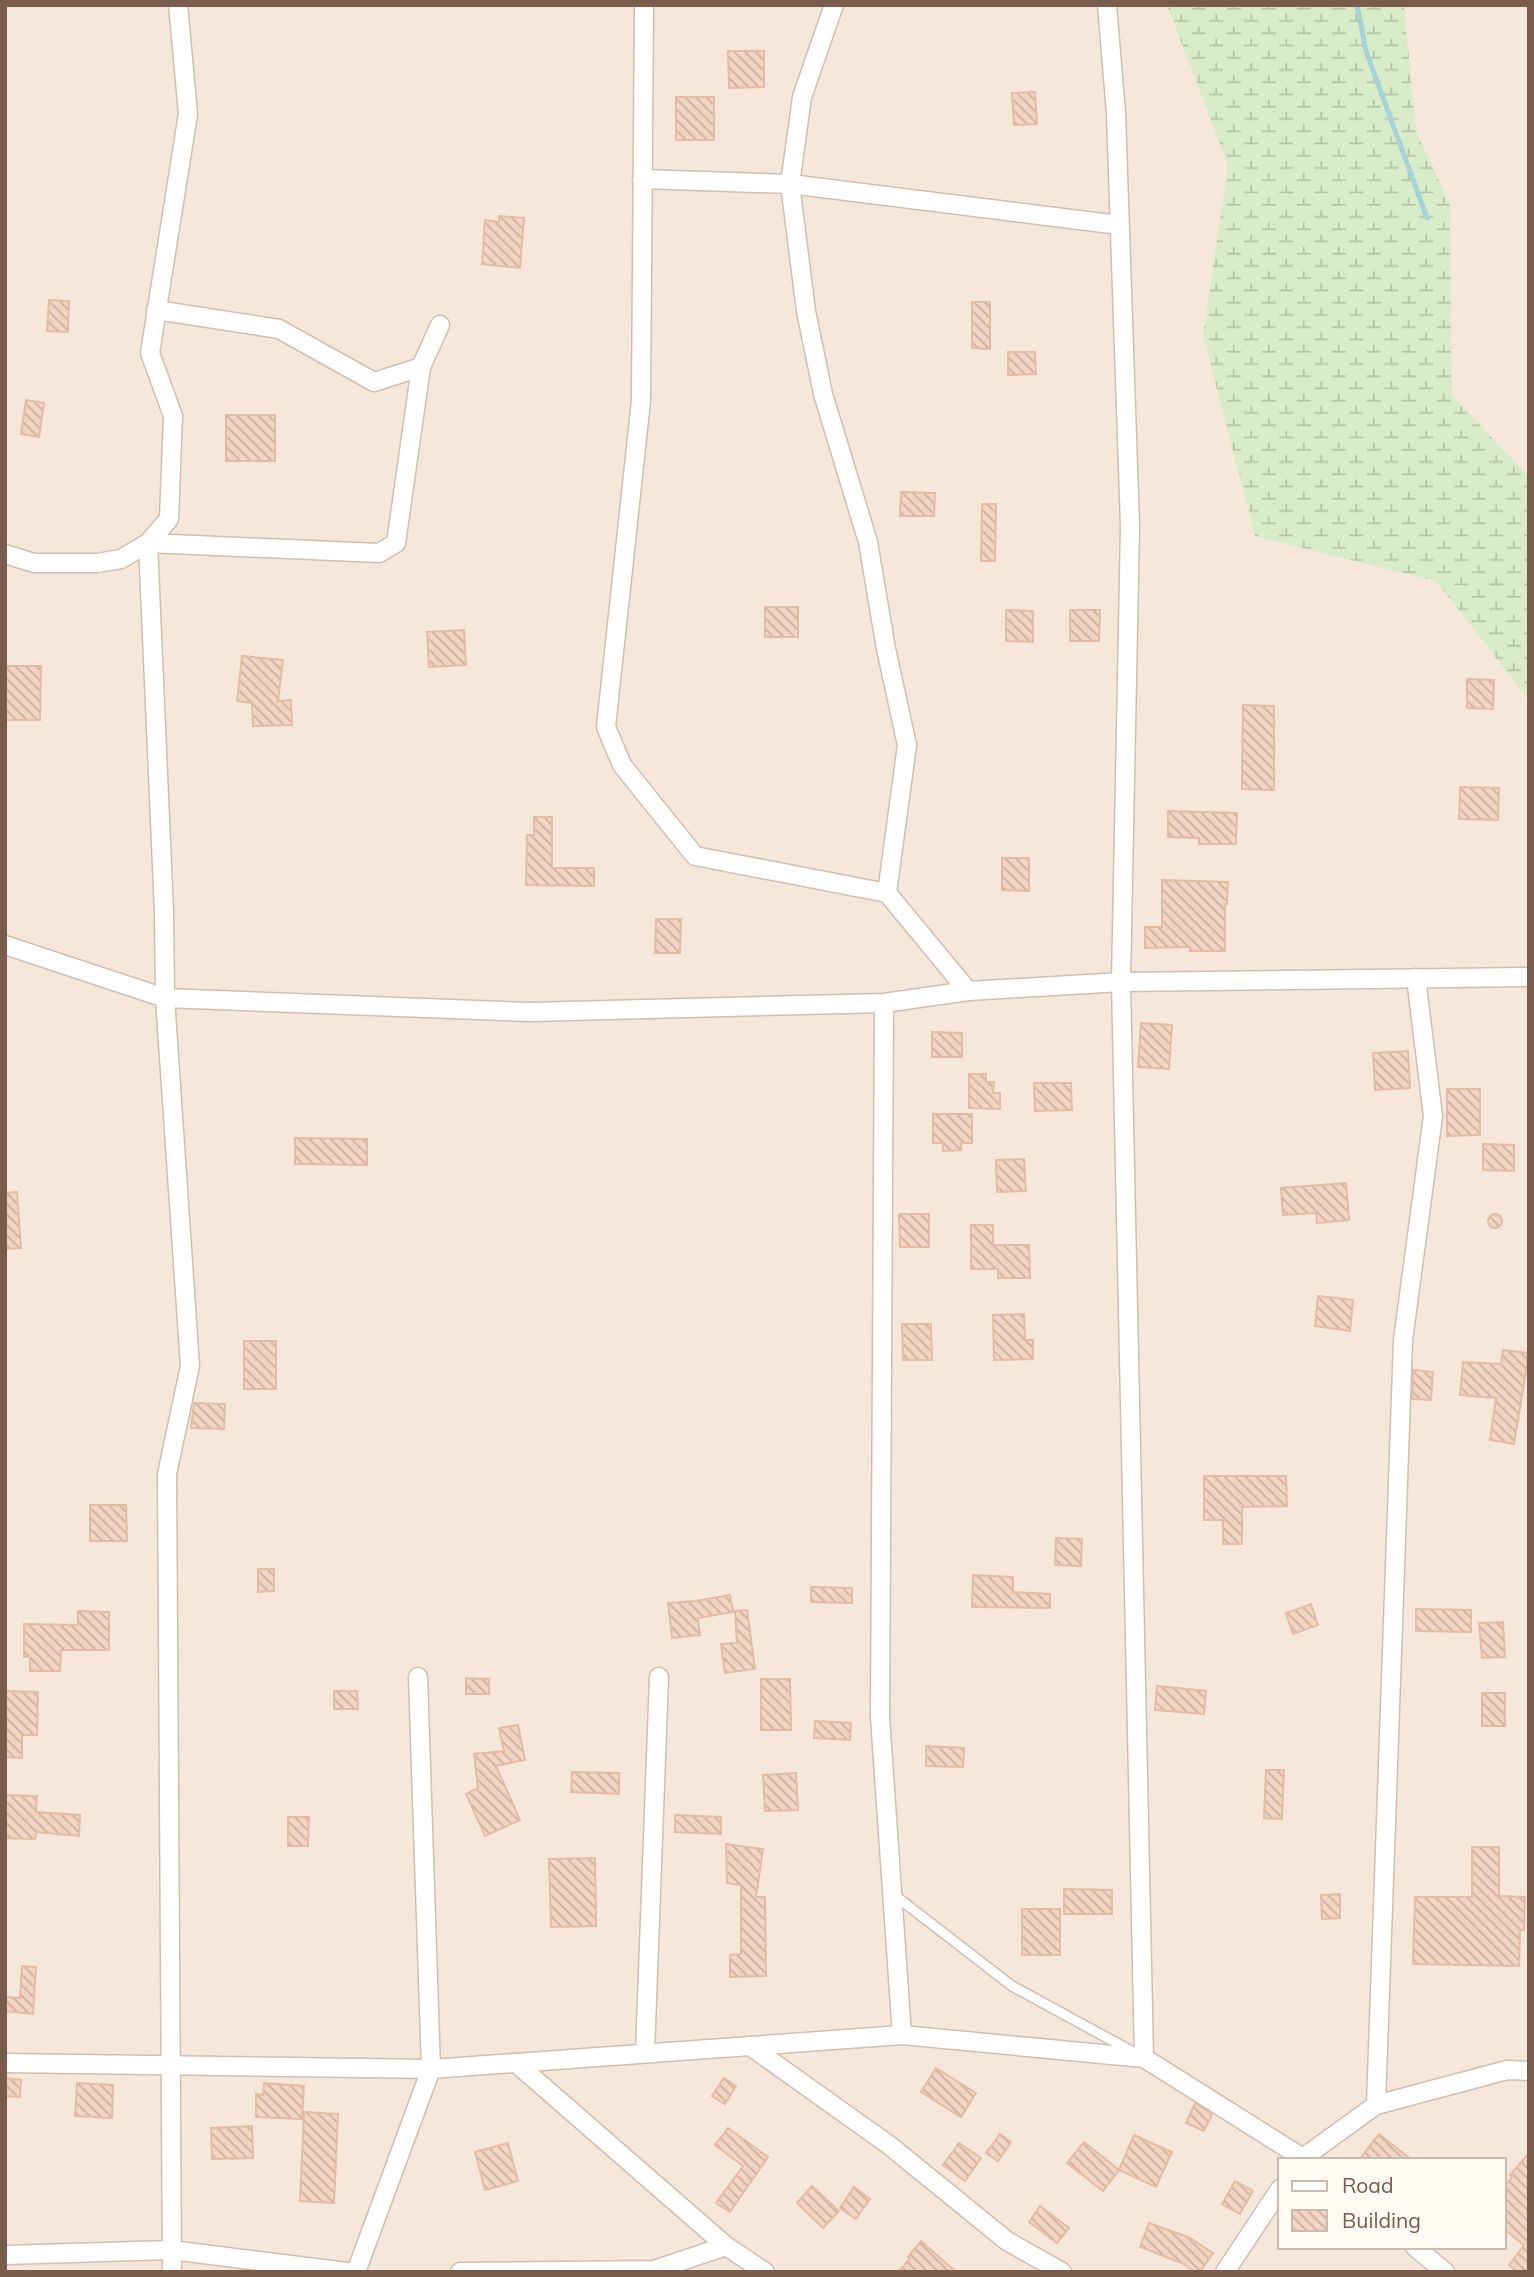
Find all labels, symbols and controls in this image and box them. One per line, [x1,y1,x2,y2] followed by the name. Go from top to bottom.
[1278,2158,1506,2249] legend
[1342,2172,1393,2198] text: Road
[1342,2207,1421,2233] text: Building

